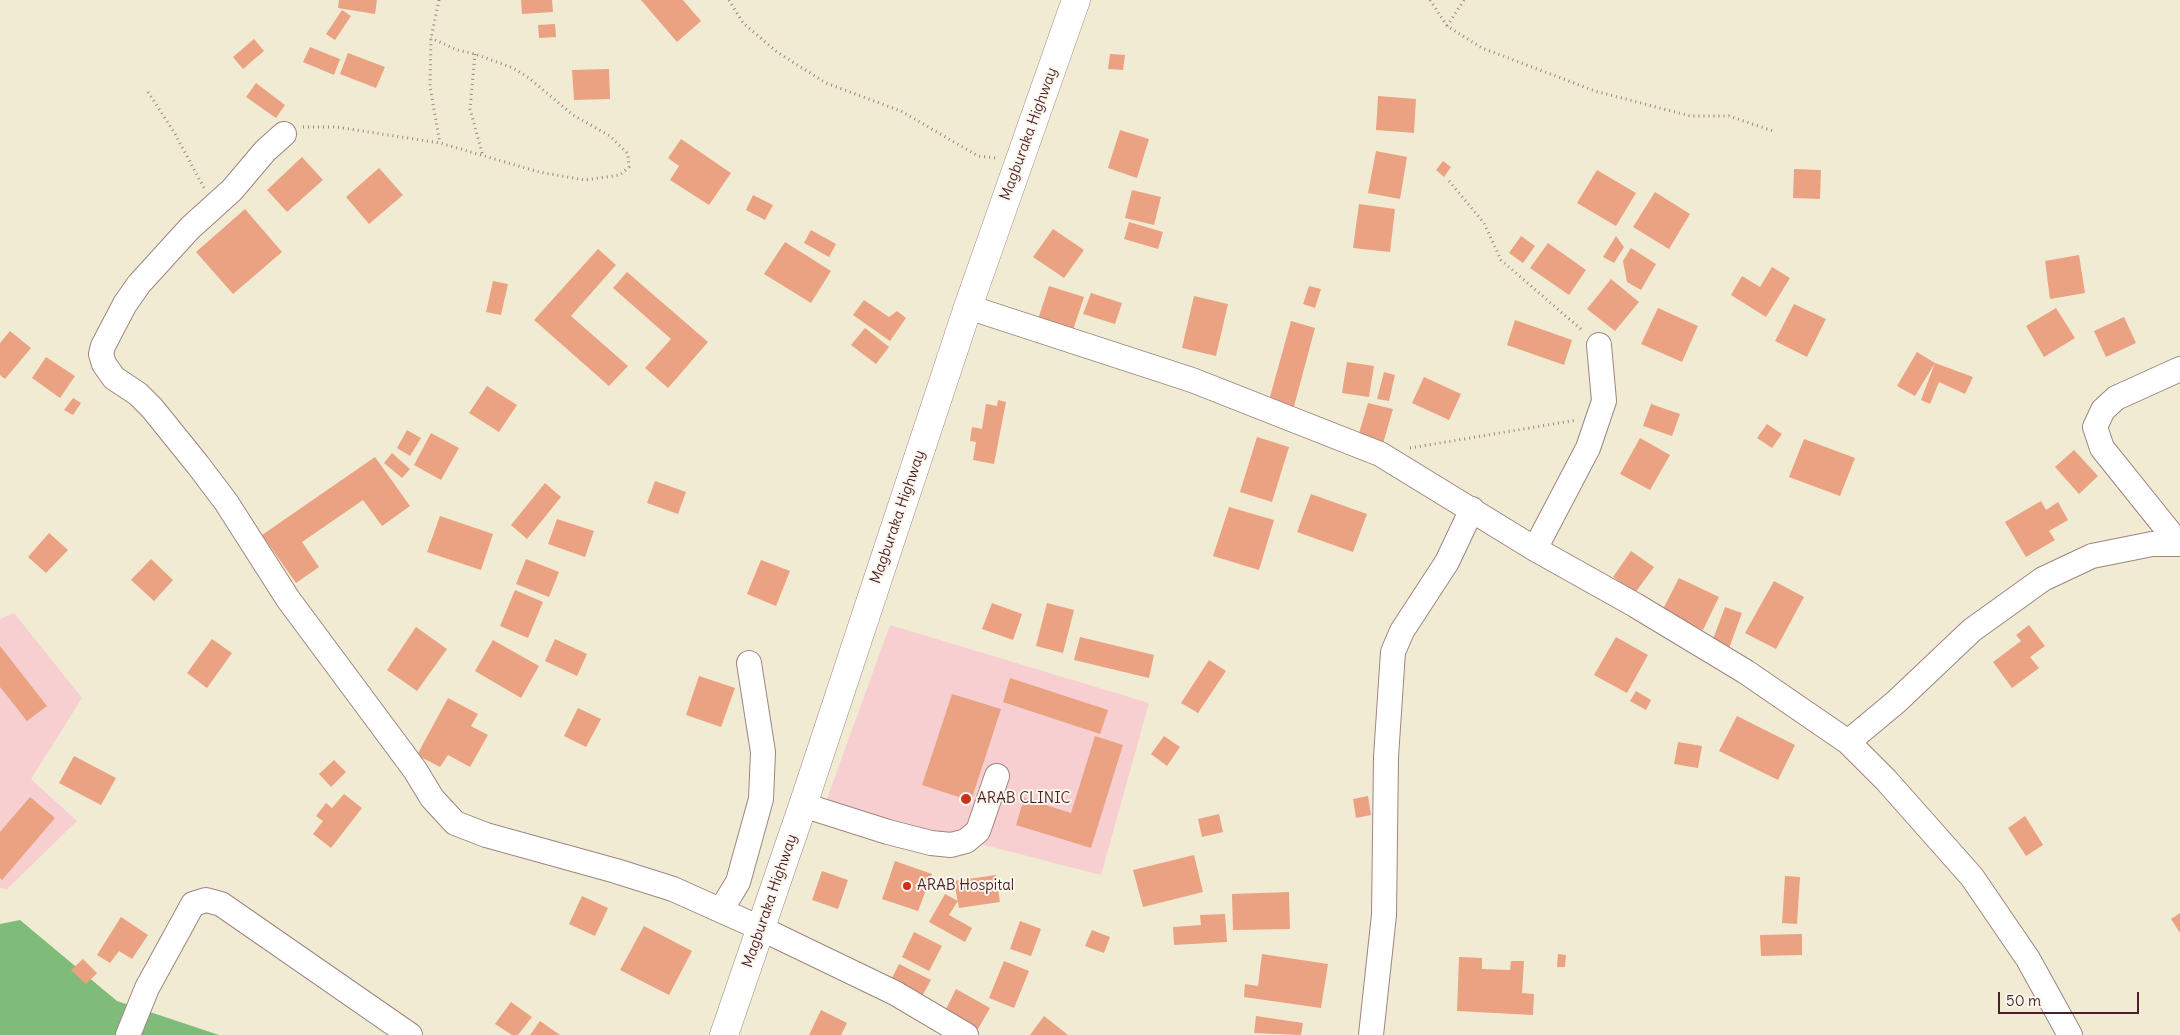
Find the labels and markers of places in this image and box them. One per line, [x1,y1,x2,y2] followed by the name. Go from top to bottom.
[977,790,1070,808] place label: ARAB CLINIC
[959,792,973,806] marker: ARAB CLINIC
[917,877,1014,895] place label: ARAB Hospital
[901,880,913,892] marker: ARAB Hospital

